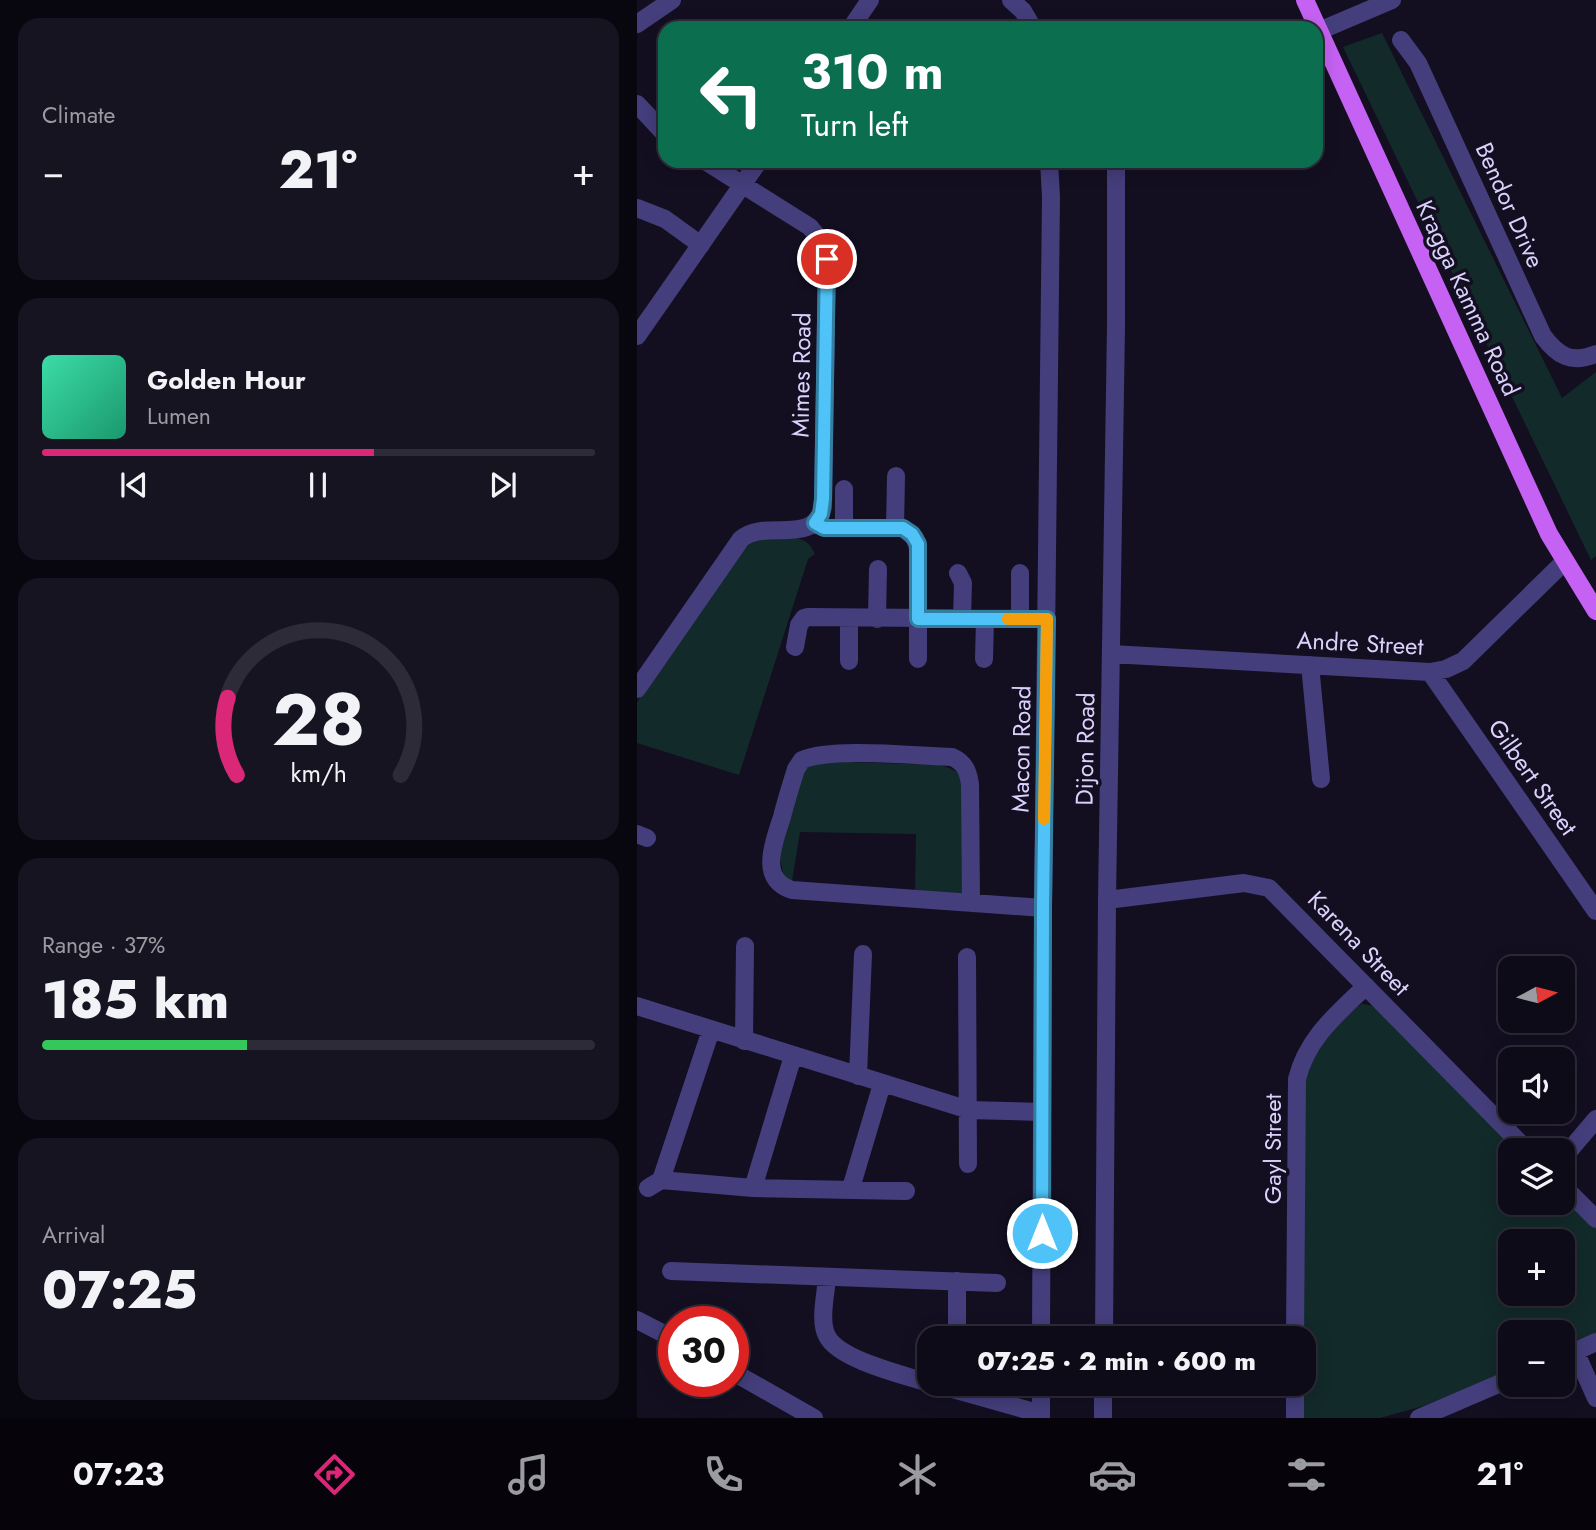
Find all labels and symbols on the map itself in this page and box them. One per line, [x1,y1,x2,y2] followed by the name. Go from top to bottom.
[1467,137,1553,273] street label: Bendor Drive
[1407,194,1529,402] street label: Kragga Kamma Road
[797,229,857,289] pin
[782,312,820,438] street label: Mimes Road
[1296,622,1424,664] street label: Andre Street
[1002,685,1040,813] street label: Macon Road
[1067,692,1103,806] street label: Dijon Road
[1480,712,1586,842] street label: Gilbert Street
[1300,883,1418,1004] street label: Karena Street
[1498,956,1575,1032] north arrow
[1255,1093,1290,1204] street label: Gayl Street
[1005,1196,1079,1270] position arrow
[658,1306,749,1397] speed limit sign: 30

